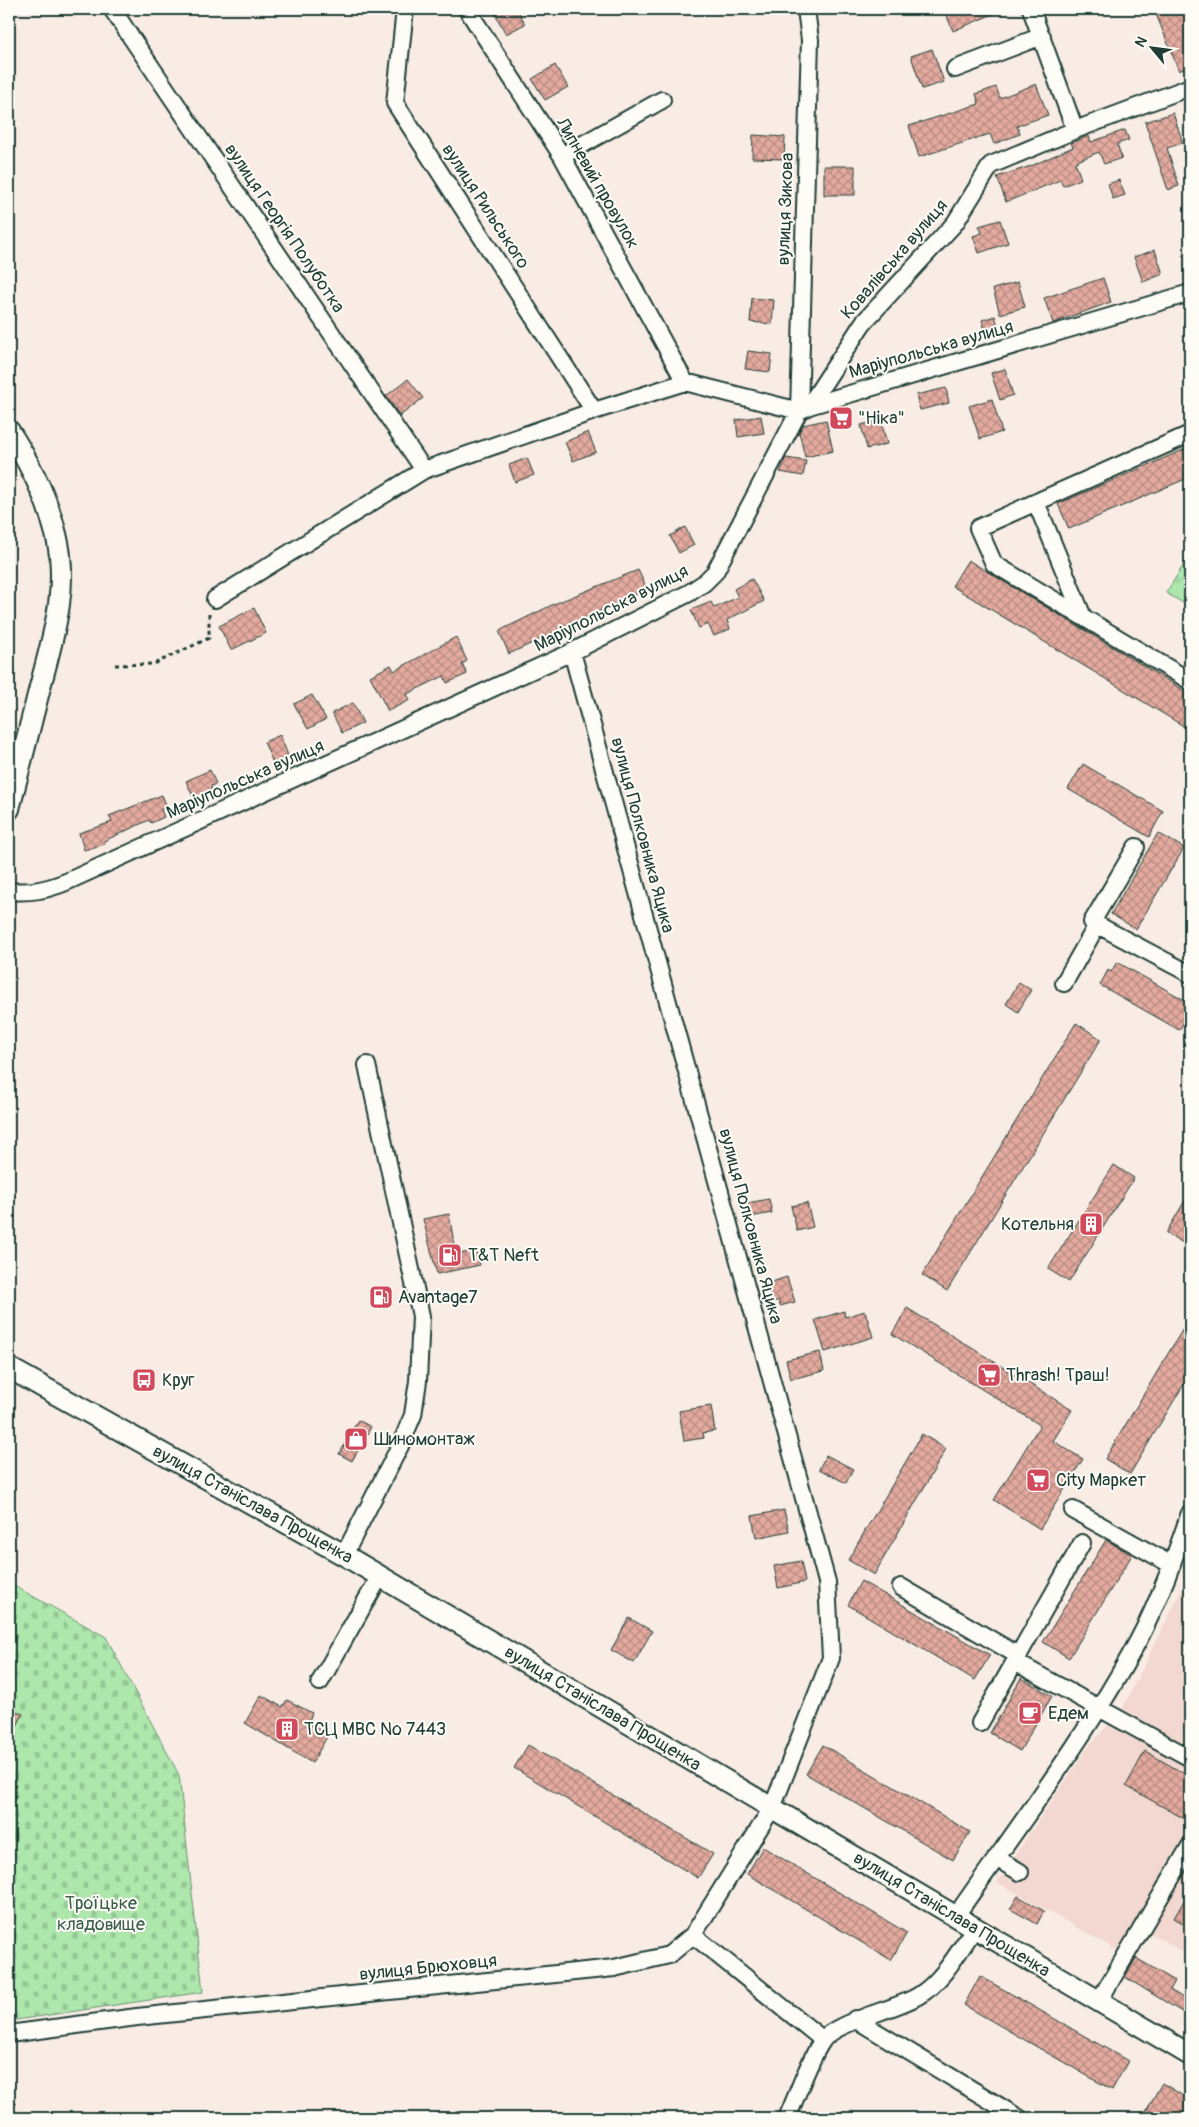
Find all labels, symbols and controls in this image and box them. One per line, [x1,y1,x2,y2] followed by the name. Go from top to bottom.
[1126,22,1176,72] north arrow
[1131,34,1151,50] text: N
[550,113,644,253] street label: Липневий провулок
[219,139,350,317] street label: вулиця Георгія Полуботка
[437,139,535,273] street label: вулиця Рильського
[772,152,799,266] street label: вулиця Зикова
[836,195,953,324] street label: Ковалівська вулиця
[846,315,1016,384] street label: Маріупольська вулиця
[828,405,854,431] supermarket icon: "Ніка"
[858,407,905,430] place label: "Ніка"
[530,560,692,657] street label: Маріупольська вулиця
[163,734,328,825] street label: Маріупольська вулиця
[605,735,680,935] street label: вулиця Полковника Яцика
[713,1126,788,1326] street label: вулиця Полковника Яцика
[1078,1211,1104,1237] building icon: Котельня
[1001,1213,1074,1236] place label: Котельня
[437,1242,463,1268] fuel station icon: T&T Neft
[468,1244,540,1267] place label: T&T Neft
[368,1284,394,1310] fuel station icon: Avantage7
[398,1286,478,1309] place label: Avantage7
[976,1362,1002,1388] supermarket icon: Thrash! Траш!
[1006,1364,1110,1387] place label: Thrash! Траш!
[131,1367,157,1393] bus stop icon: Круг
[162,1369,195,1392] place label: Круг
[343,1426,369,1452] shop icon: Шиномонтаж
[374,1428,475,1451] place label: Шиномонтаж
[149,1440,357,1569] street label: вулиця Станіслава Прощенка
[1025,1467,1051,1493] supermarket icon: City Маркет
[1056,1469,1146,1492] place label: City Маркет
[500,1641,705,1776] street label: вулиця Станіслава Прощенка
[1017,1700,1043,1726] cafe icon: Едем
[1048,1702,1089,1725] place label: Едем
[274,1716,300,1742] building icon: ТСЦ МВС № 7443
[304,1718,446,1741] place label: ТСЦ МВС № 7443
[849,1847,1054,1982] street label: вулиця Станіслава Прощенка
[57,1892,145,1936] park label: Троїцьке кладовище
[358,1949,498,1986] street label: вулиця Брюховця

